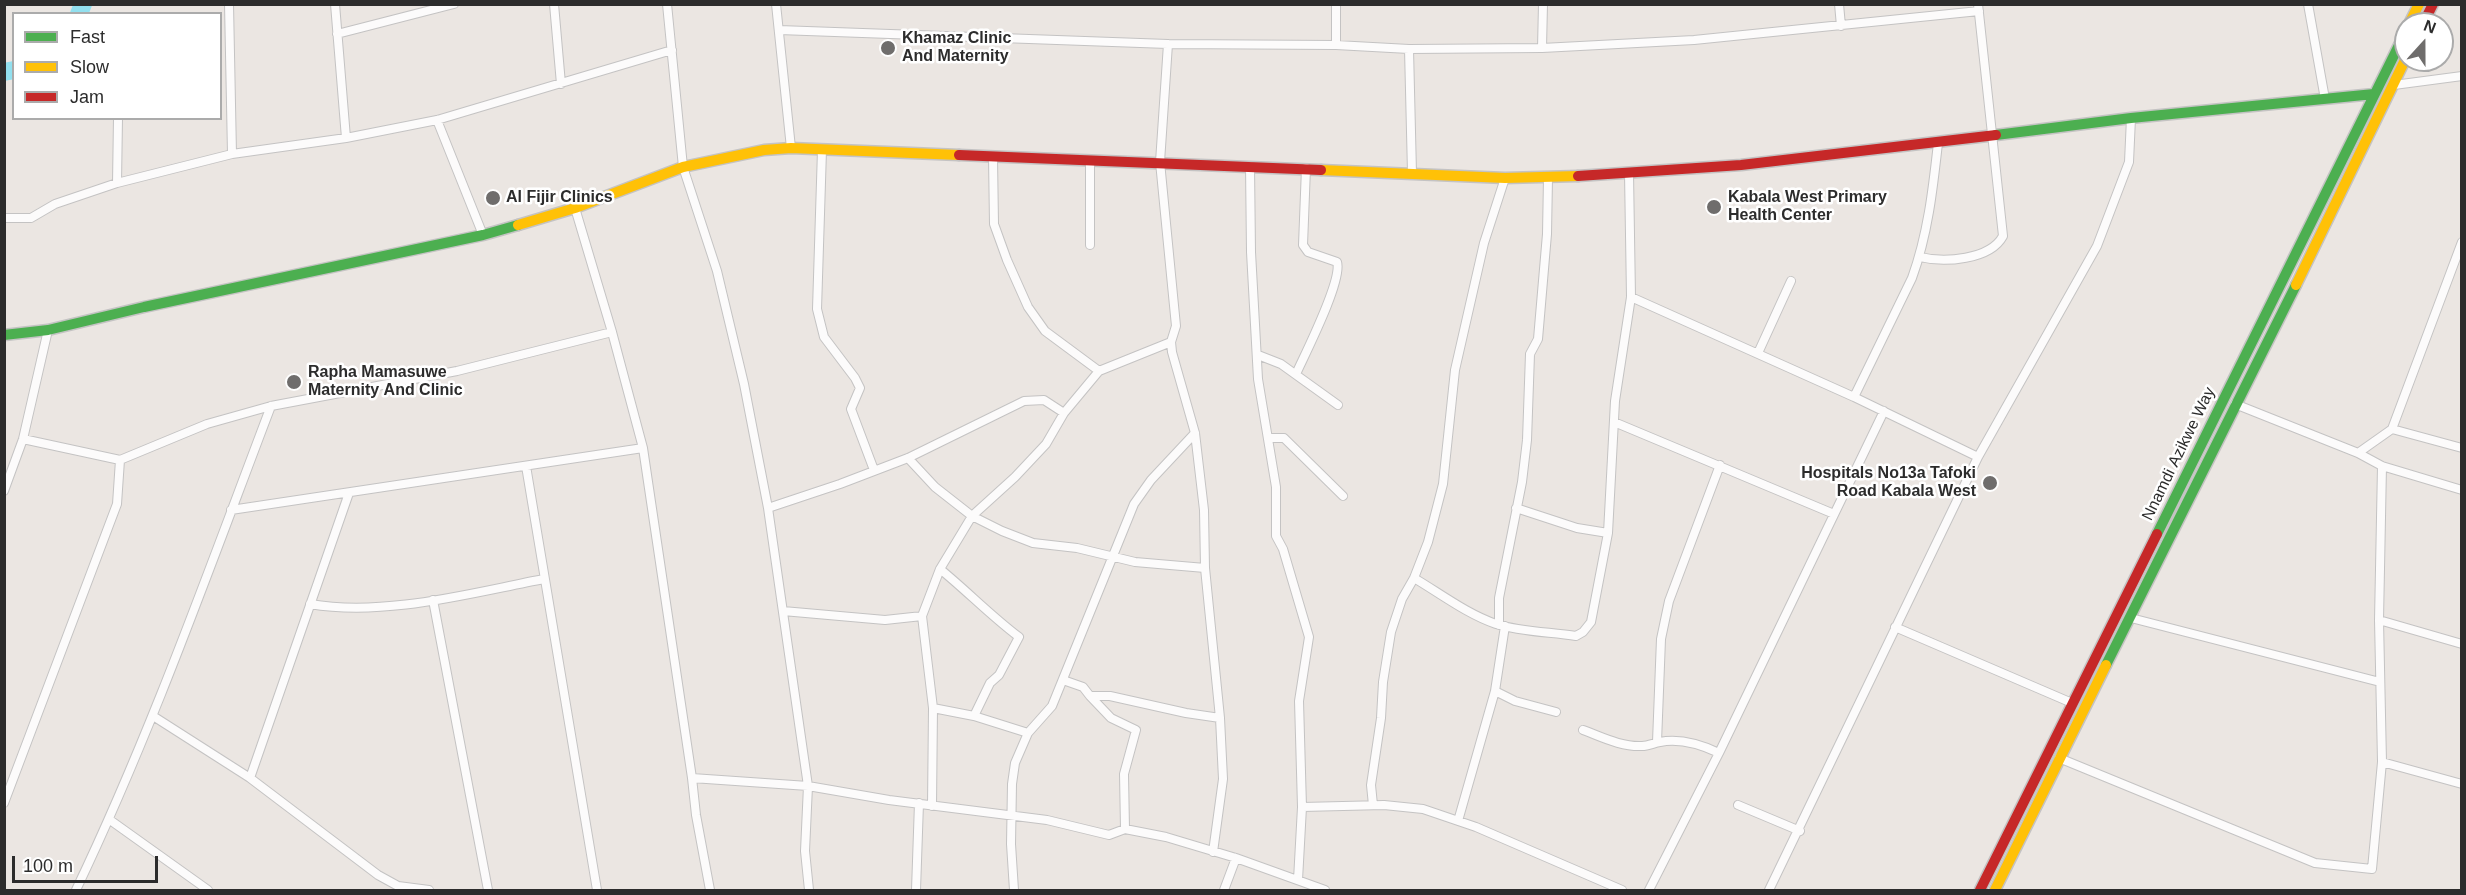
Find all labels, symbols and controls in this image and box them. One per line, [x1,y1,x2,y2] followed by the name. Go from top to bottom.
[12,12,222,120] legend
[2394,12,2454,72] north arrow
[2421,17,2438,37] text: N
[70,27,105,47] text: Fast
[902,29,1011,67] place label: Khamaz Clinic And Maternity
[879,39,897,57] marker: Khamaz Clinic And Maternity
[70,57,109,77] text: Slow
[70,87,104,107] text: Jam
[506,188,613,208] place label: Al Fijir Clinics
[1728,188,1887,226] place label: Kabala West Primary Health Center
[484,189,502,207] marker: Al Fijir Clinics
[1705,198,1723,216] marker: Kabala West Primary Health Center
[308,363,463,401] place label: Rapha Mamasuwe Maternity And Clinic
[285,373,303,391] marker: Rapha Mamasuwe Maternity And Clinic
[2138,384,2220,524] street label: Nnamdi Azikwe Way
[1801,464,1976,502] place label: Hospitals No13a Tafoki Road Kabala West
[1981,474,1999,492] marker: Hospitals No13a Tafoki Road Kabala West
[15,844,160,882] scale bar
[23,856,73,876] text: 100 m

